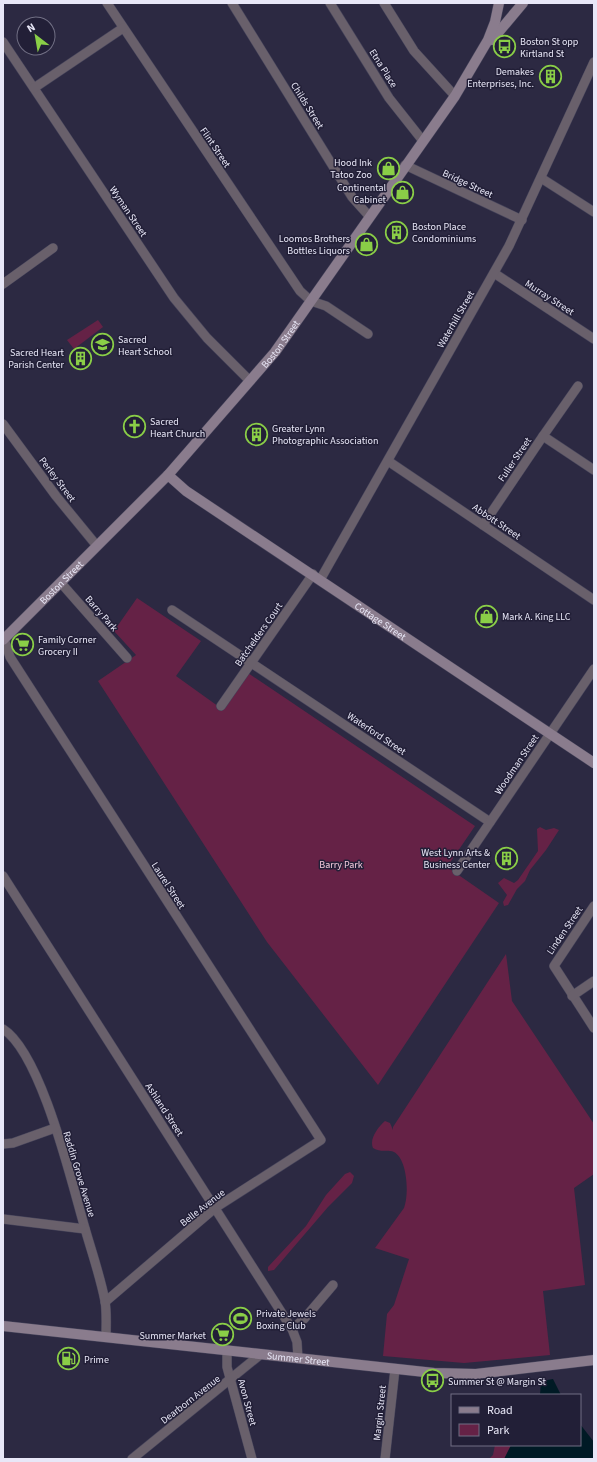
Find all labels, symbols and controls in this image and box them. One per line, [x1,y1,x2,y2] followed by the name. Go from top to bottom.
[16,16,56,56] north arrow
[24,20,38,36] text: N
[492,34,518,60] bus stop icon: Boston St opp Kirtland St
[520,35,579,61] place label: Boston St opp Kirtland St
[366,46,401,91] street label: Etna Place
[537,64,563,90] building icon: Demakes Enterprises, Inc.
[467,65,534,91] place label: Demakes Enterprises, Inc.
[287,79,327,132] street label: Childs Street
[197,125,234,171] street label: Flint Street
[375,155,401,181] shop icon: Hood Ink Tatoo Zoo
[330,156,372,182] place label: Hood Ink Tatoo Zoo
[440,166,496,202] street label: Bridge Street
[389,180,415,206] shop icon: Continental Cabinet
[337,181,387,207] place label: Continental Cabinet
[106,183,151,240] street label: Wyman Street
[383,219,409,245] building icon: Boston Place Condominiums
[412,220,476,246] place label: Boston Place Condominiums
[353,231,379,257] shop icon: Loomos Brothers Bottles Liquors
[279,232,350,258] place label: Loomos Brothers Bottles Liquors
[522,277,577,319] street label: Murray Street
[434,288,478,351] street label: Waterhill Street
[258,317,304,371] street label: Boston Street
[90,332,116,358] school or university icon: Sacred Heart School
[118,333,172,359] place label: Sacred Heart School
[67,345,93,371] building icon: Sacred Heart Parish Center
[8,346,65,372] place label: Sacred Heart Parish Center
[122,414,148,440] church icon: Sacred Heart Church
[150,415,205,441] place label: Sacred Heart Church
[243,421,269,447] building icon: Greater Lynn Photographic Association
[272,422,378,448] place label: Greater Lynn Photographic Association
[495,434,535,485] street label: Fuller Street
[36,454,79,506] street label: Perley Street
[470,501,524,543] street label: Abbott Street
[37,557,87,608] street label: Boston Street
[82,593,121,635] street label: Barry Park
[232,599,286,669] street label: Batchelders Court
[351,599,409,644] street label: Cottage Street
[474,603,500,629] shop icon: Mark A. King LLC
[502,610,571,624] place label: Mark A. King LLC
[10,632,36,658] supermarket icon: Family Corner Grocery II
[38,633,97,659] place label: Family Corner Grocery II
[344,709,409,759] street label: Waterford Street
[491,731,543,798] street label: Woodman Street
[493,845,519,871] building icon: West Lynn Arts & Business Center
[421,846,491,872] place label: West Lynn Arts & Business Center
[319,858,363,872] park label: Barry Park
[148,859,189,912] street label: Laurel Street
[543,903,587,958] street label: Linden Street
[142,1080,187,1139] street label: Ashland Street
[59,1130,99,1219] street label: Raddin Grove Avenue
[177,1186,228,1230] street label: Belle Avenue
[228,1306,254,1332] sports icon: Private Jewels Boxing Club
[256,1307,316,1333] place label: Private Jewels Boxing Club
[209,1322,235,1348] supermarket icon: Summer Market
[139,1329,207,1343] place label: Summer Market
[55,1346,81,1372] fuel station icon: Prime
[266,1349,331,1370] street label: Summer Street
[84,1353,109,1367] place label: Prime
[420,1368,446,1394] bus stop icon: Summer St @ Margin St
[158,1372,223,1428] street label: Dearborn Avenue
[448,1375,546,1389] place label: Summer St @ Margin St
[234,1377,260,1428] street label: Avon Street
[370,1384,390,1442] street label: Margin Street
[451,1394,581,1446] legend
[487,1402,513,1419] text: Road
[487,1422,509,1439] text: Park

